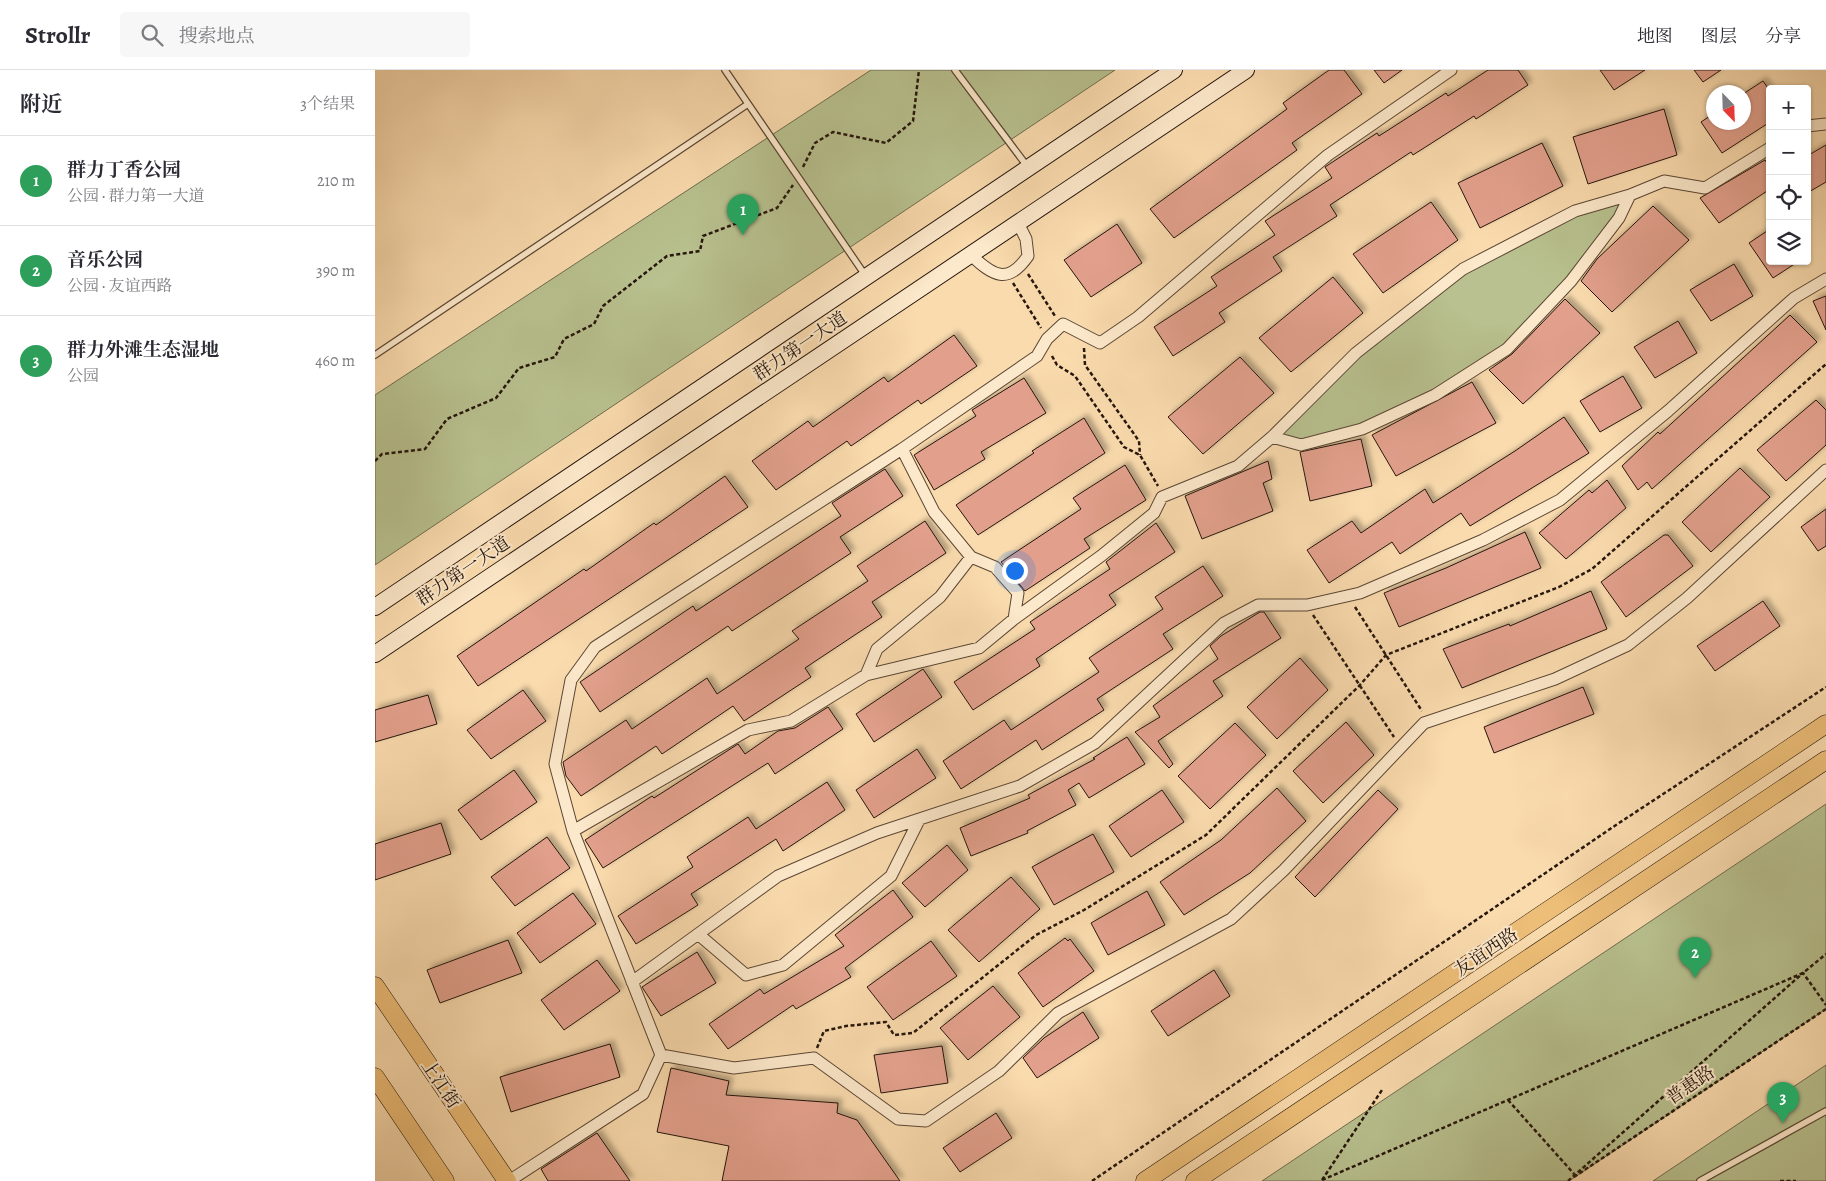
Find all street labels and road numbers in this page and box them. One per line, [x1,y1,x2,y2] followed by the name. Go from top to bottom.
[749,306,851,386] street label: 群力第一大道
[412,531,514,611] street label: 群力第一大道
[1449,922,1523,982] street label: 友谊西路
[416,1055,466,1113] street label: 上江街
[1661,1060,1719,1110] street label: 普惠路

